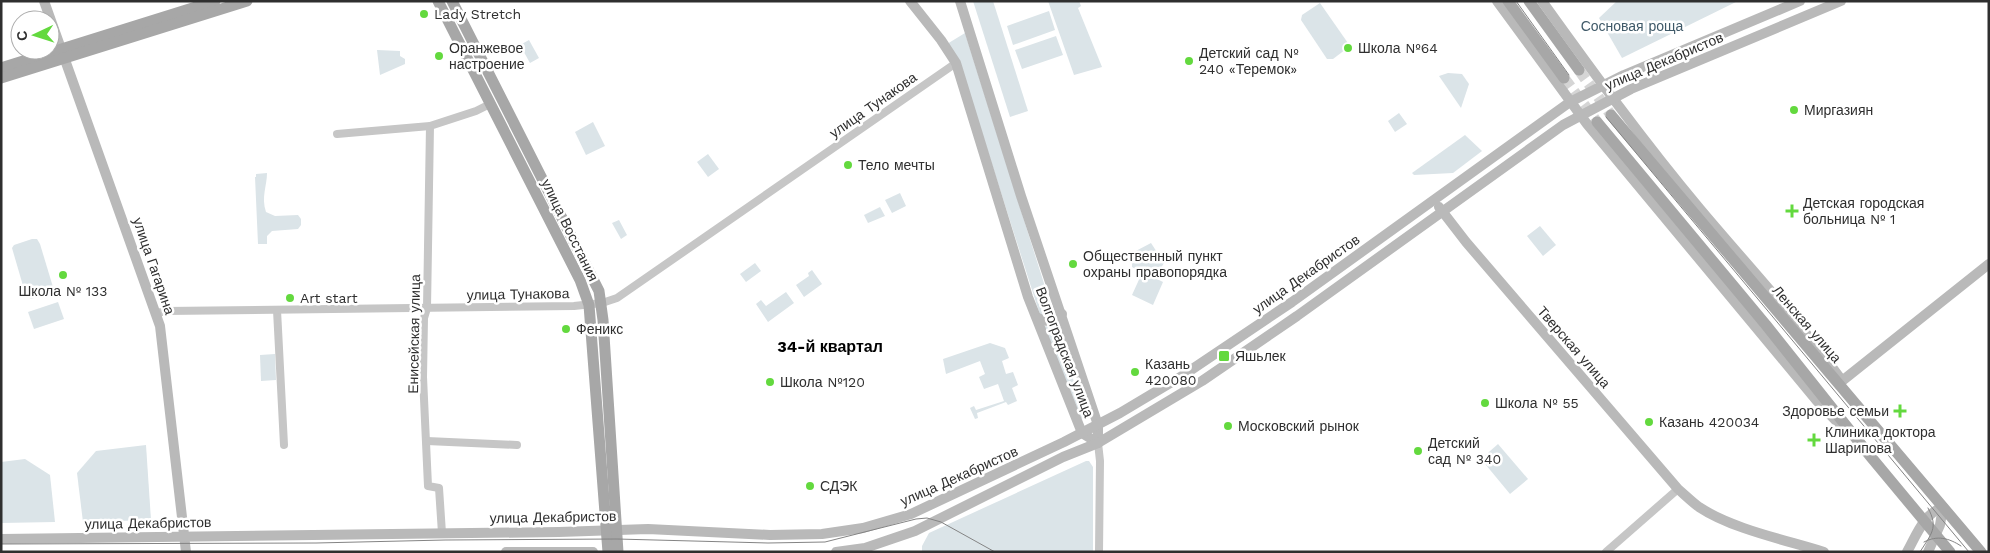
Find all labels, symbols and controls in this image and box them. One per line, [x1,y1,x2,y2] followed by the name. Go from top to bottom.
[434,6,521,22] place label: Lady Stretch
[418,8,430,20] marker: Lady Stretch
[10,10,60,60] north arrow
[1581,18,1684,34] park label: Сосновая роща
[1602,29,1726,93] street label: улица Декабристов
[14,30,30,42] text: С
[449,40,525,72] place label: Оранжевое настроение
[1358,40,1438,56] place label: Школа №64
[1342,42,1354,54] marker: Школа №64
[1199,45,1299,77] place label: Детский сад № 240 «Теремок»
[433,50,445,62] marker: Оранжевое настроение
[1183,55,1195,67] marker: Детский сад № 240 «Теремок»
[826,69,920,141] street label: улица Тунакова
[1804,102,1873,118] place label: Миргазиян
[1788,104,1800,116] marker: Миргазиян
[858,157,935,173] place label: Тело мечты
[842,159,854,171] marker: Тело мечты
[538,176,602,284] street label: улица Восстания
[1803,195,1924,227] place label: Детская городская больница № 1
[1785,204,1799,218] marker: Детская городская больница № 1
[130,215,178,317] street label: улица Гагарина
[1249,231,1363,317] street label: улица Декабристов
[1083,248,1227,280] place label: Общественный пункт охраны правопорядка
[1067,258,1079,270] marker: Общественный пункт охраны правопорядка
[57,269,69,281] marker: Школа № 133
[405,274,423,394] street label: Енисейская улица
[1769,282,1845,366] street label: Ленская улица
[19,283,107,299] place label: Школа № 133
[1033,284,1097,420] street label: Волгоградская улица
[467,285,570,303] street label: улица Тунакова
[300,290,358,306] place label: Art start
[284,292,296,304] marker: Art start
[1534,303,1614,391] street label: Тверская улица
[576,321,623,337] place label: Феникс
[560,323,572,335] marker: Феникс
[777,337,883,356] district label: 34-й квартал
[1235,348,1287,364] place label: Яшьлек
[1217,349,1231,363] marker: Яшьлек
[1145,356,1196,388] place label: Казань 420080
[1129,366,1141,378] marker: Казань 420080
[780,374,865,390] place label: Школа №120
[764,376,776,388] marker: Школа №120
[1495,395,1579,411] place label: Школа № 55
[1479,397,1491,409] marker: Школа № 55
[1782,403,1889,419] place label: Здоровье семьи
[1893,404,1907,418] marker: Здоровье семьи
[1659,414,1759,430] place label: Казань 420034
[1643,416,1655,428] marker: Казань 420034
[1238,418,1360,434] place label: Московский рынок
[1222,420,1234,432] marker: Московский рынок
[1825,424,1936,456] place label: Клиника доктора Шарипова
[1807,433,1821,447] marker: Клиника доктора Шарипова
[1428,435,1501,467] place label: Детский сад № 340
[898,443,1020,509] street label: улица Декабристов
[1412,445,1424,457] marker: Детский сад № 340
[820,478,858,494] place label: СДЭК
[804,480,816,492] marker: СДЭК
[489,508,617,526] street label: улица Декабристов
[84,514,212,532] street label: улица Декабристов

